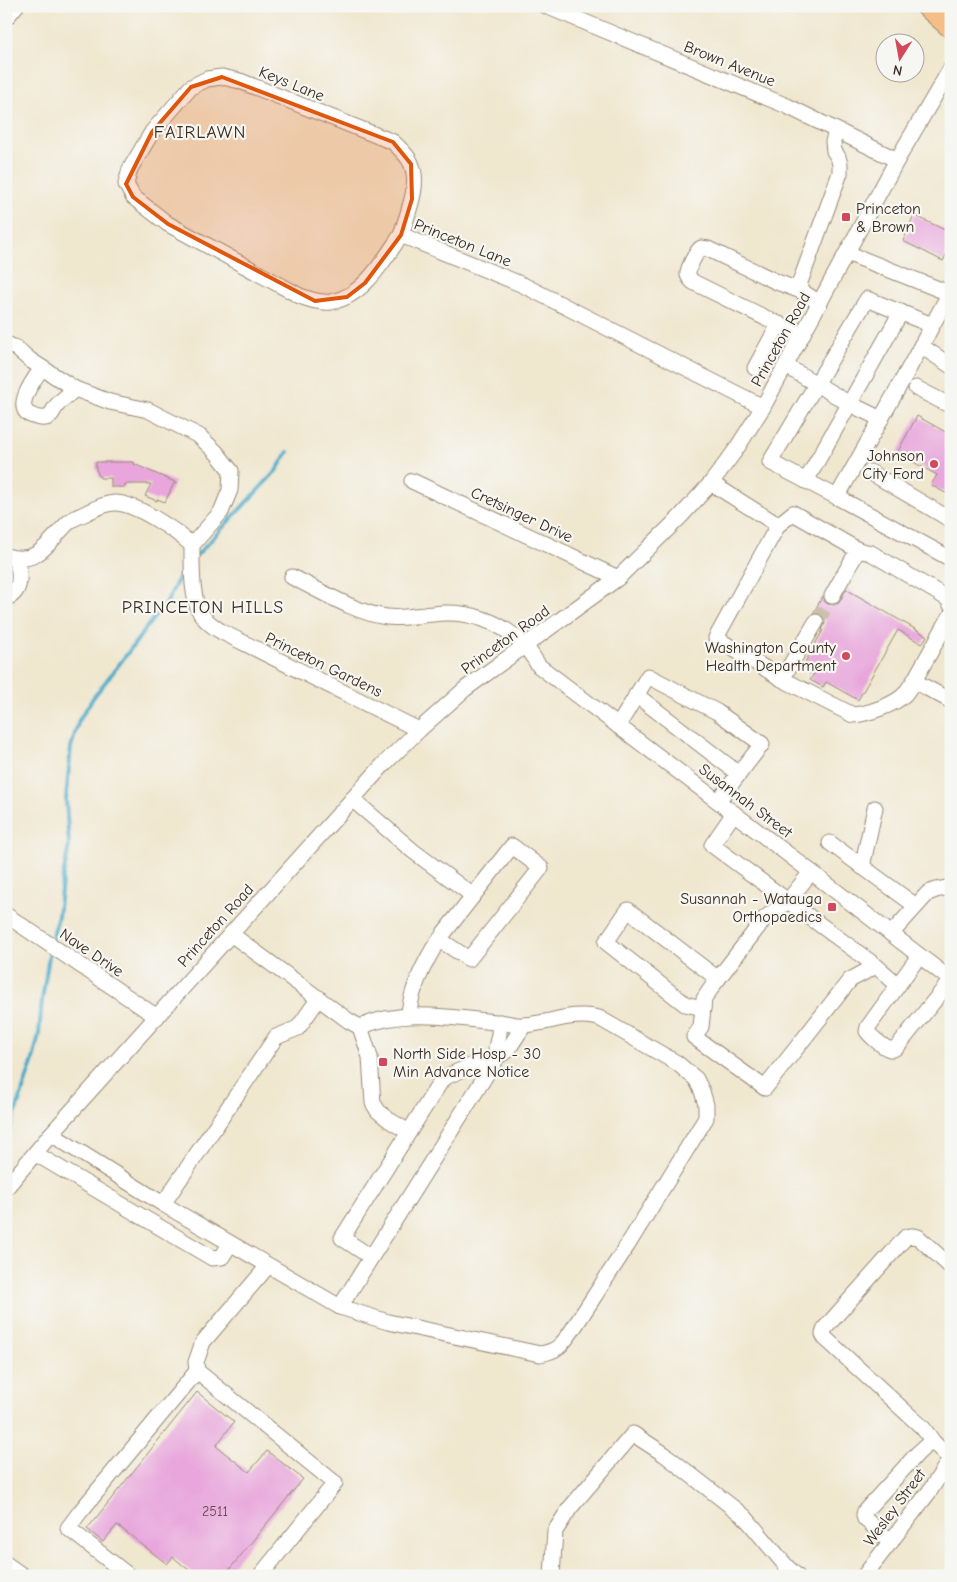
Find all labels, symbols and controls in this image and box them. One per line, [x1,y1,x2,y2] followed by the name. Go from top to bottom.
[874,32,924,82] north arrow
[681,37,778,90] street label: Brown Avenue
[892,61,904,79] text: N
[256,63,327,105] street label: Keys Lane
[154,122,246,143] district label: FAIRLAWN
[856,200,921,236] place label: Princeton & Brown
[840,211,852,223] marker: Princeton & Brown
[411,215,514,271] street label: Princeton Lane
[748,289,814,390] street label: Princeton Road
[862,447,924,483] place label: Johnson City Ford
[928,458,940,470] marker: Johnson City Ford
[468,483,575,546] street label: Cretsinger Drive
[122,597,284,618] district label: PRINCETON HILLS
[458,602,553,678] street label: Princeton Road
[262,629,385,701] street label: Princeton Gardens
[705,639,837,675] place label: Washington County Health Department
[840,650,852,662] marker: Washington County Health Department
[695,760,796,842] street label: Susannah Street
[174,881,258,971] street label: Princeton Road
[680,890,822,926] place label: Susannah - Watauga Orthopaedics
[826,901,838,913] marker: Susannah - Watauga Orthopaedics
[56,925,127,981] street label: Nave Drive
[393,1045,541,1081] place label: North Side Hosp - 30 Min Advance Notice
[377,1056,389,1068] marker: North Side Hosp - 30 Min Advance Notice
[860,1465,930,1550] street label: Wesley Street
[202,1503,228,1520] house number: 2511

